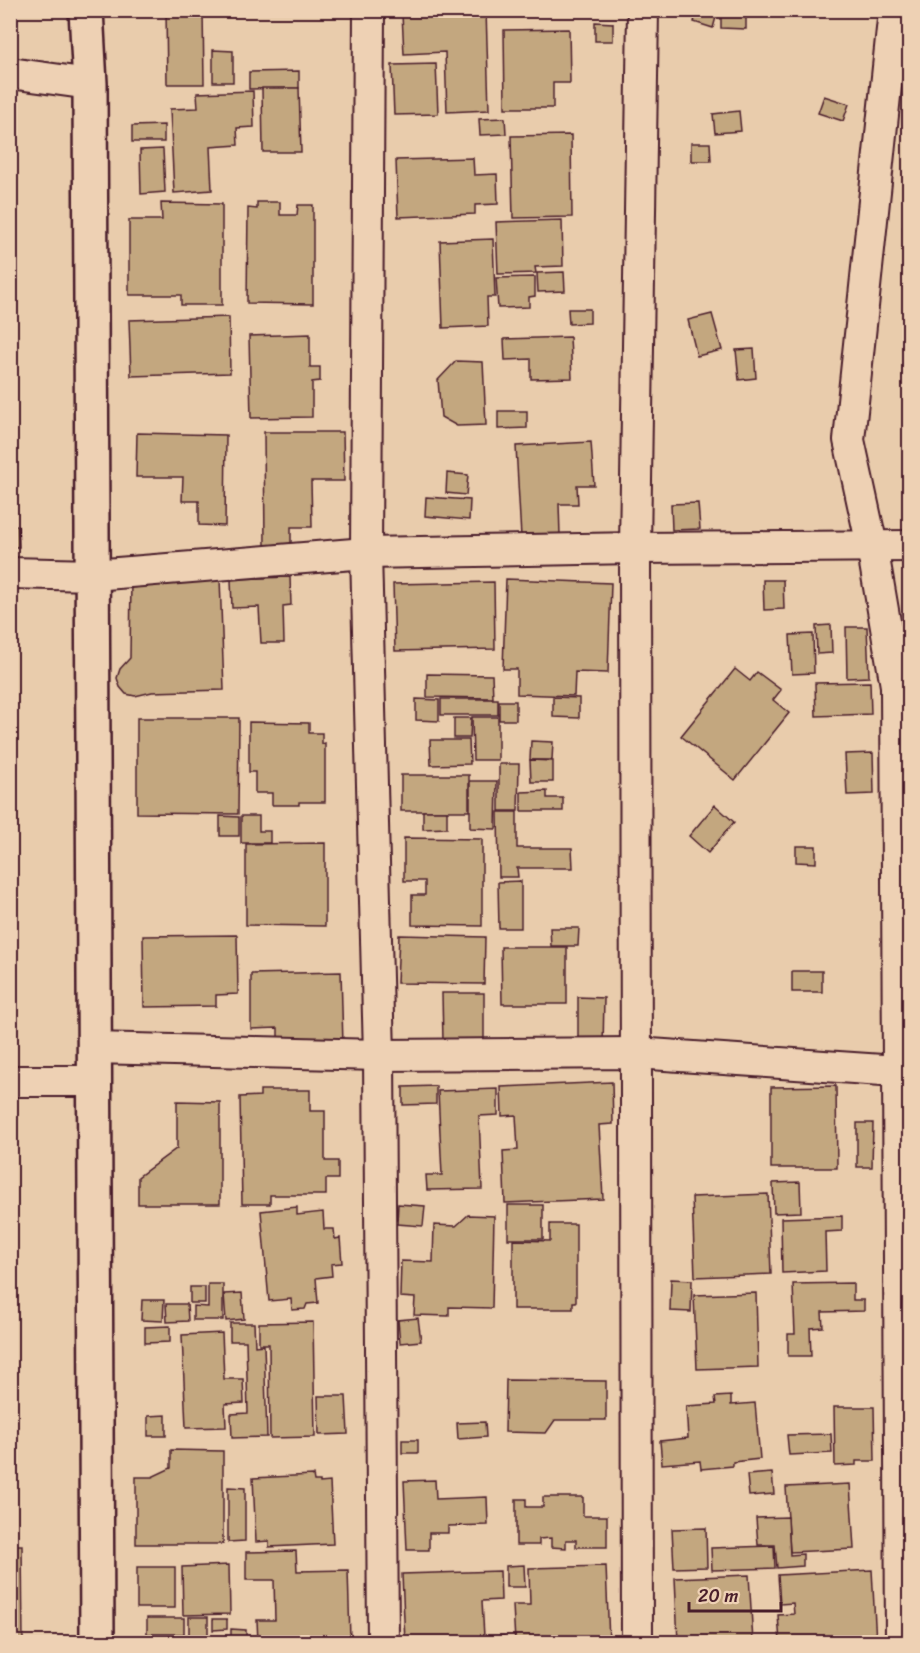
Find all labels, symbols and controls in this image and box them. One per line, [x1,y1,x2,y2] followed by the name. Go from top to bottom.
[689,1575,780,1613] scale bar
[698,1580,738,1612] text: 20 m

